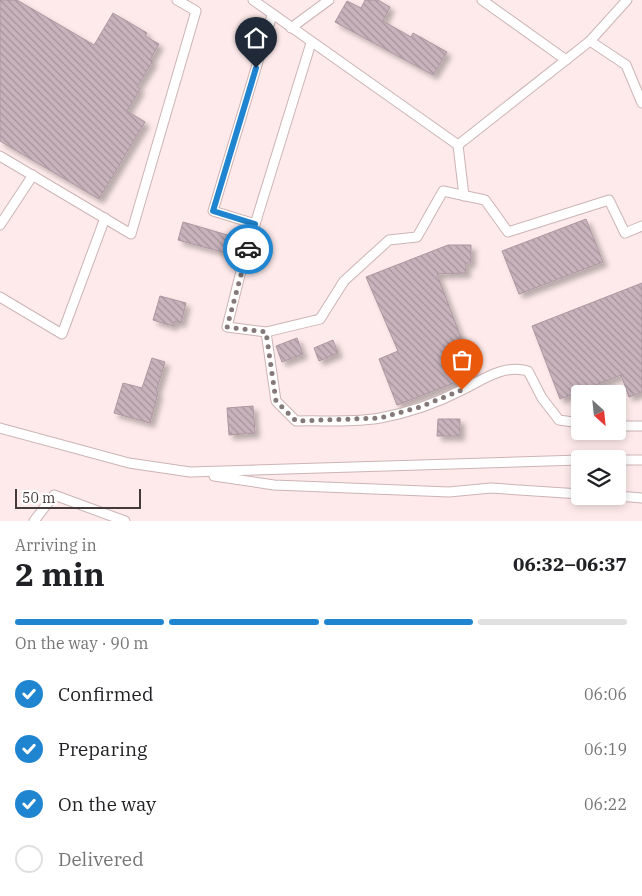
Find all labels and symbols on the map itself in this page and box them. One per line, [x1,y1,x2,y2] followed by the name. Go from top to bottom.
[235,17,277,68] pin
[223,224,273,274] courier
[441,339,483,390] pin
[571,385,626,440] north arrow
[15,486,141,509] scale bar

